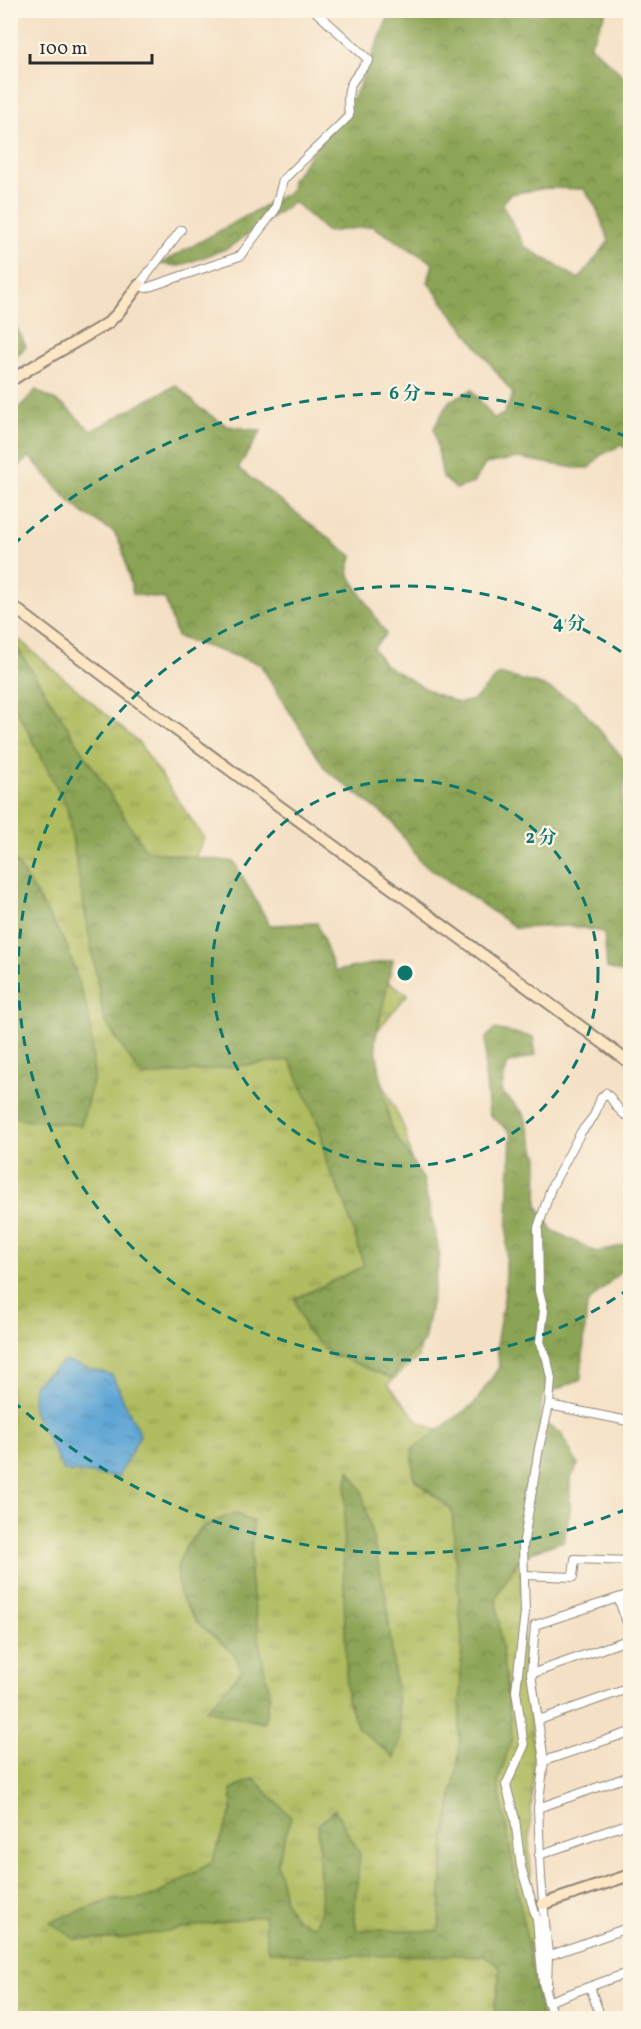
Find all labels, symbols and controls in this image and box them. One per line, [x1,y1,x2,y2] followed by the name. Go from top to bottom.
[30,27,152,65] scale bar
[39,37,88,62] text: 100 m
[389,382,421,407] text: 6 分
[553,612,585,637] text: 4 分
[526,826,556,851] text: 2 分
[395,963,415,983] centre of rings

